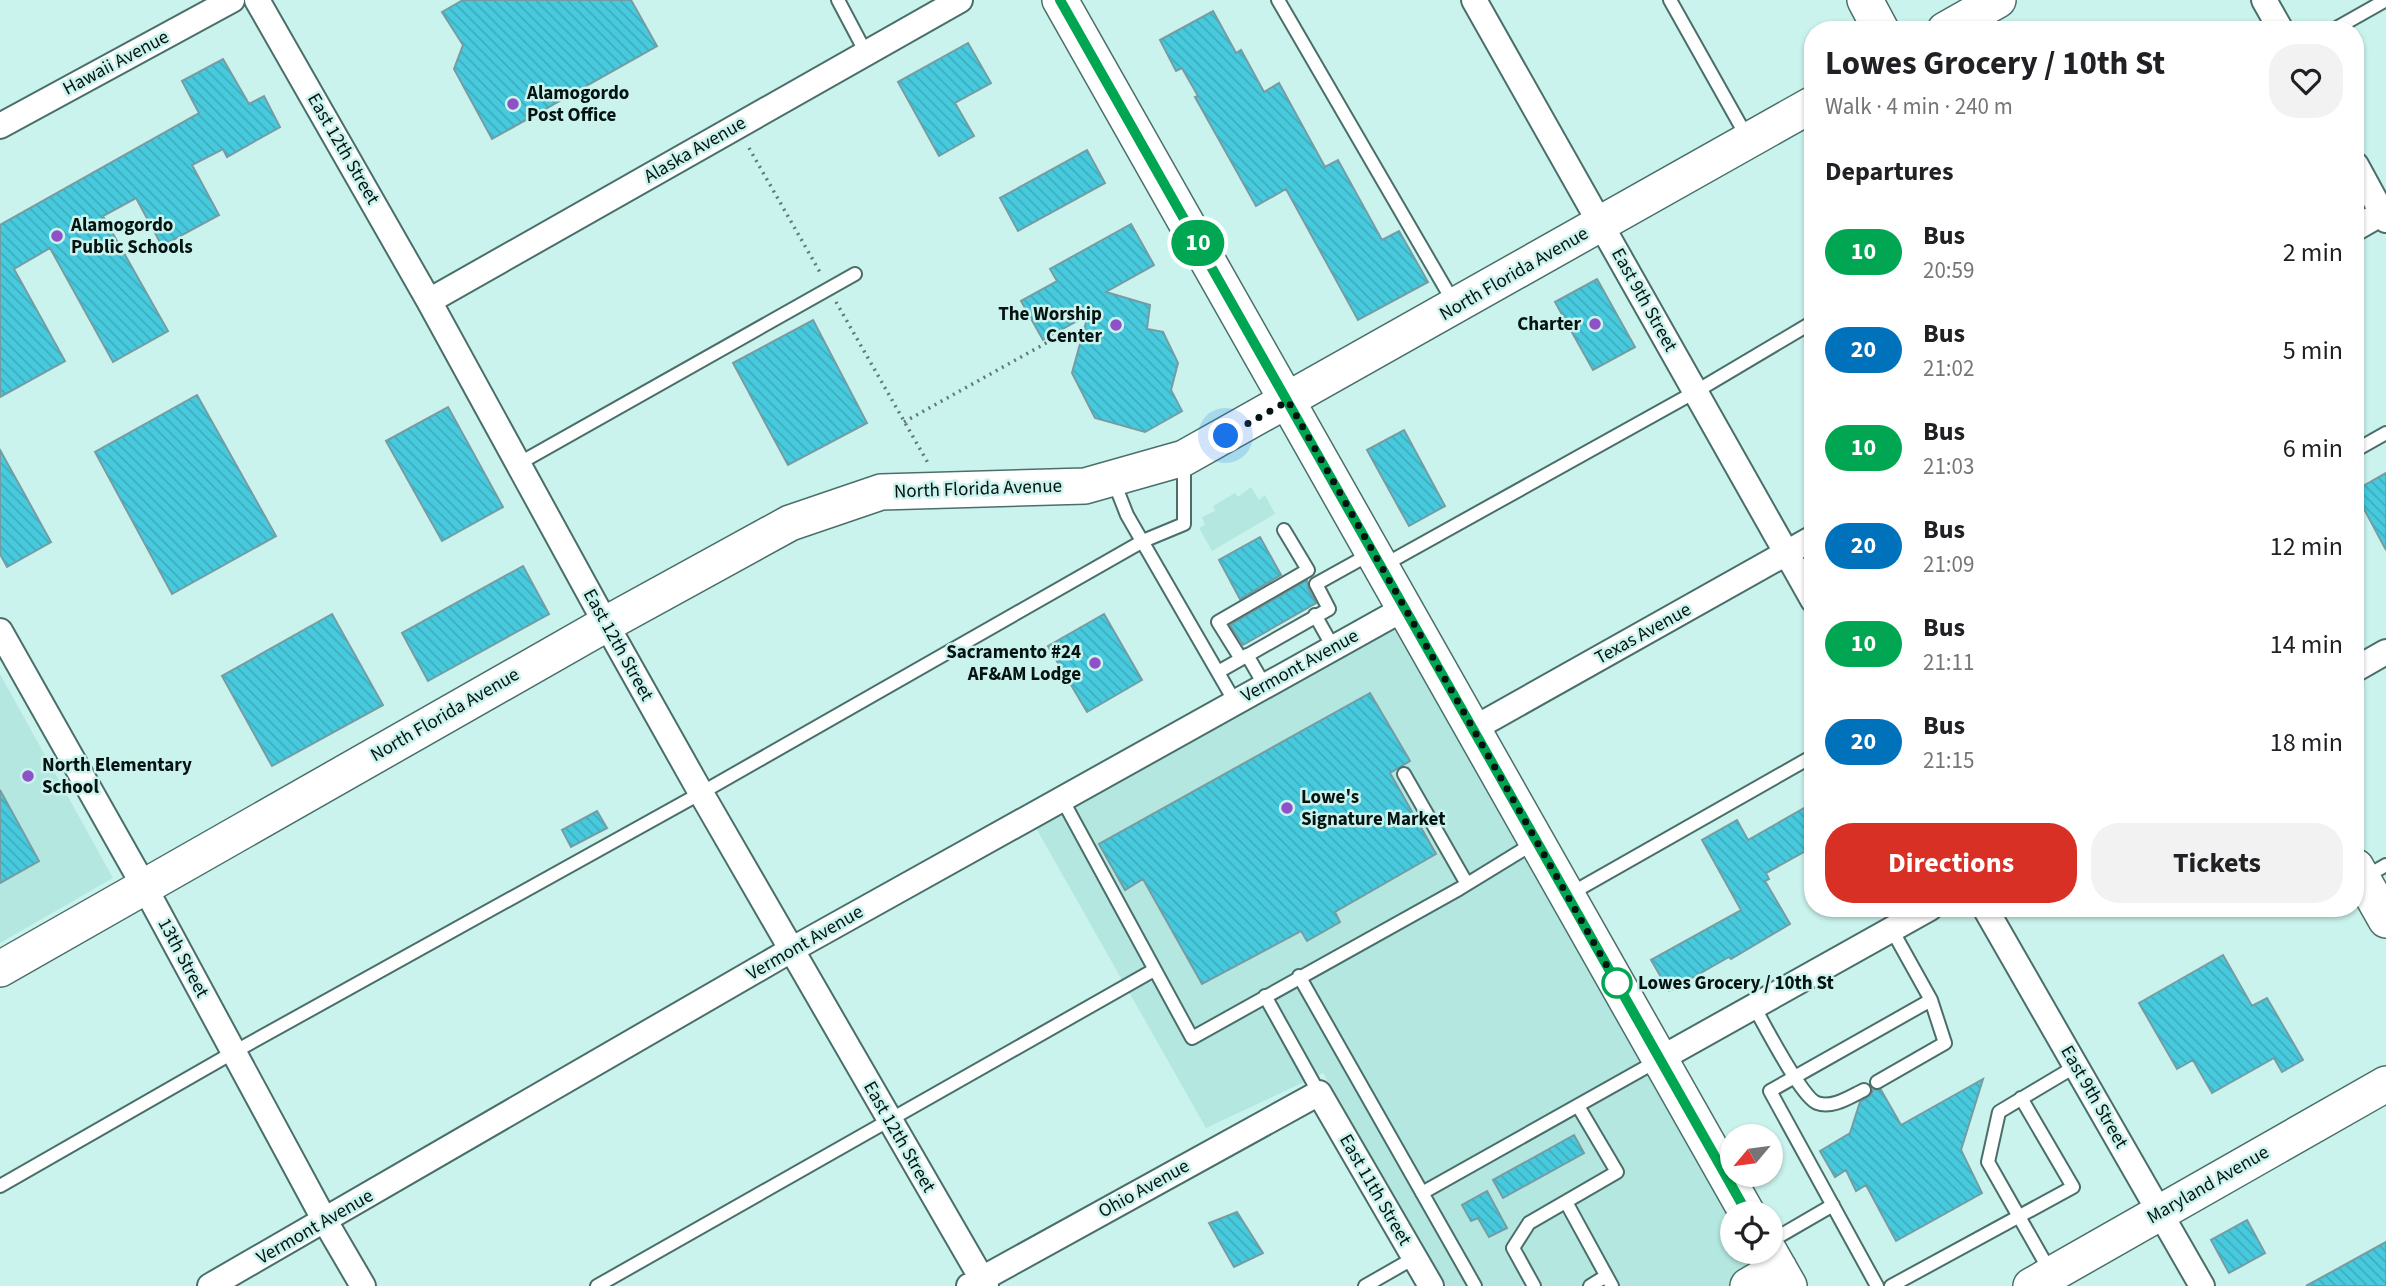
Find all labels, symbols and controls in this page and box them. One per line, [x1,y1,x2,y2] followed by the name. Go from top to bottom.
[58,24,174,102] street label: Hawaii Avenue
[1825,40,2165,87] text: Lowes Grocery / 10th St
[2269,44,2343,118] button: heart
[526,80,629,129] place label: Alamogordo Post Office
[300,88,386,210] street label: East 12th Street
[1825,90,2013,123] text: Walk · 4 min · 240 m
[505,96,521,112] marker: Alamogordo Post Office
[639,110,751,190] street label: Alaska Avenue
[1825,153,1953,190] text: Departures
[70,212,193,261] place label: Alamogordo Public Schools
[1923,217,1965,254] text: Bus
[1166,220,1230,266] line badge: 10
[1434,220,1594,328] street label: North Florida Avenue
[1185,225,1211,260] text: 10
[49,228,65,244] marker: Alamogordo Public Schools
[1851,234,1876,269] text: 10
[2283,234,2343,271] text: 2 min
[1604,243,1684,357] street label: East 9th Street
[1923,254,1974,287] text: 20:59
[998,301,1102,350] place label: The Worship Center
[1517,311,1581,338] place label: Charter
[1923,315,1965,352] text: Bus
[1587,316,1603,332] marker: Charter
[1108,317,1124,333] marker: The Worship Center
[1851,332,1876,367] text: 20
[2283,332,2343,369] text: 5 min
[1923,352,1974,385] text: 21:02
[1923,413,1965,450] text: Bus
[1208,418,1243,453] your location
[1851,430,1876,465] text: 10
[2283,430,2343,467] text: 6 min
[1923,450,1974,483] text: 21:03
[894,473,1062,505] street label: North Florida Avenue
[1923,511,1965,548] text: Bus
[1851,528,1876,563] text: 20
[2270,528,2343,565] text: 12 min
[1923,548,1974,581] text: 21:09
[576,584,660,706] street label: East 12th Street
[1590,596,1696,672] street label: Texas Avenue
[1923,609,1965,646] text: Bus
[1236,622,1364,710] street label: Vermont Avenue
[1851,626,1876,661] text: 10
[2270,626,2343,663] text: 14 min
[946,639,1081,688] place label: Sacramento #24 AF&AM Lodge
[1923,646,1974,679] text: 21:11
[1087,655,1103,671] marker: Sacramento #24 AF&AM Lodge
[365,661,525,769] street label: North Florida Avenue
[1923,707,1965,744] text: Bus
[1851,724,1876,759] text: 20
[2270,724,2343,761] text: 18 min
[1923,744,1974,777] text: 21:15
[42,752,192,801] place label: North Elementary School
[20,768,36,784] marker: North Elementary School
[1301,784,1445,833] place label: Lowe's Signature Market
[1279,800,1295,816] marker: Lowe's Signature Market
[1825,823,2077,903] button: Directions
[2091,823,2343,903] button: Tickets
[742,899,868,987] street label: Vermont Avenue
[151,913,216,1003] street label: 13th Street
[1602,968,1632,998] marker: Lowes Grocery / 10th St
[1638,970,1834,997] place label: Lowes Grocery / 10th St
[2054,1040,2135,1154] street label: East 9th Street
[856,1076,942,1198] street label: East 12th Street
[1720,1124,1783,1186] north arrow
[1720,1124,1783,1264] map controls
[1332,1129,1418,1251] street label: East 11th Street
[2142,1139,2274,1231] street label: Maryland Avenue
[1094,1153,1194,1225] street label: Ohio Avenue
[252,1183,378,1271] street label: Vermont Avenue
[1720,1201,1783,1264] button: locate

